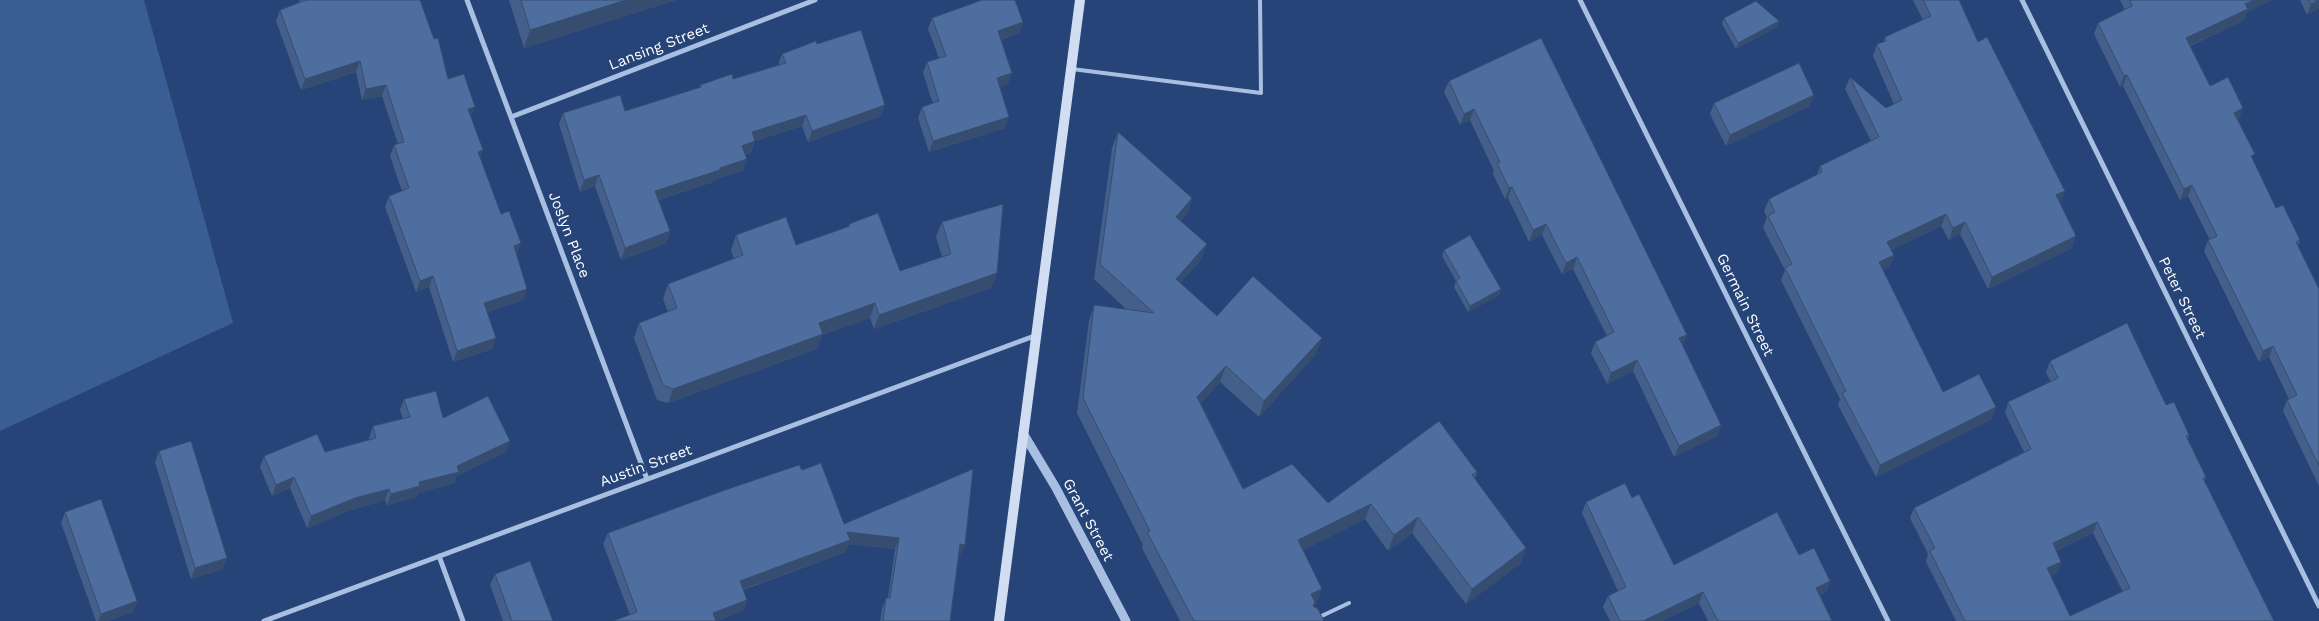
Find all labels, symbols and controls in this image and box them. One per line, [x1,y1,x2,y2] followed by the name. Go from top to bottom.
[606,20,712,74] street label: Lansing Street
[544,189,594,281] street label: Joslyn Place
[1712,251,1778,359] street label: Germain Street
[2154,254,2210,342] street label: Peter Street
[597,441,695,491] street label: Austin Street
[1059,476,1117,564] street label: Grant Street

